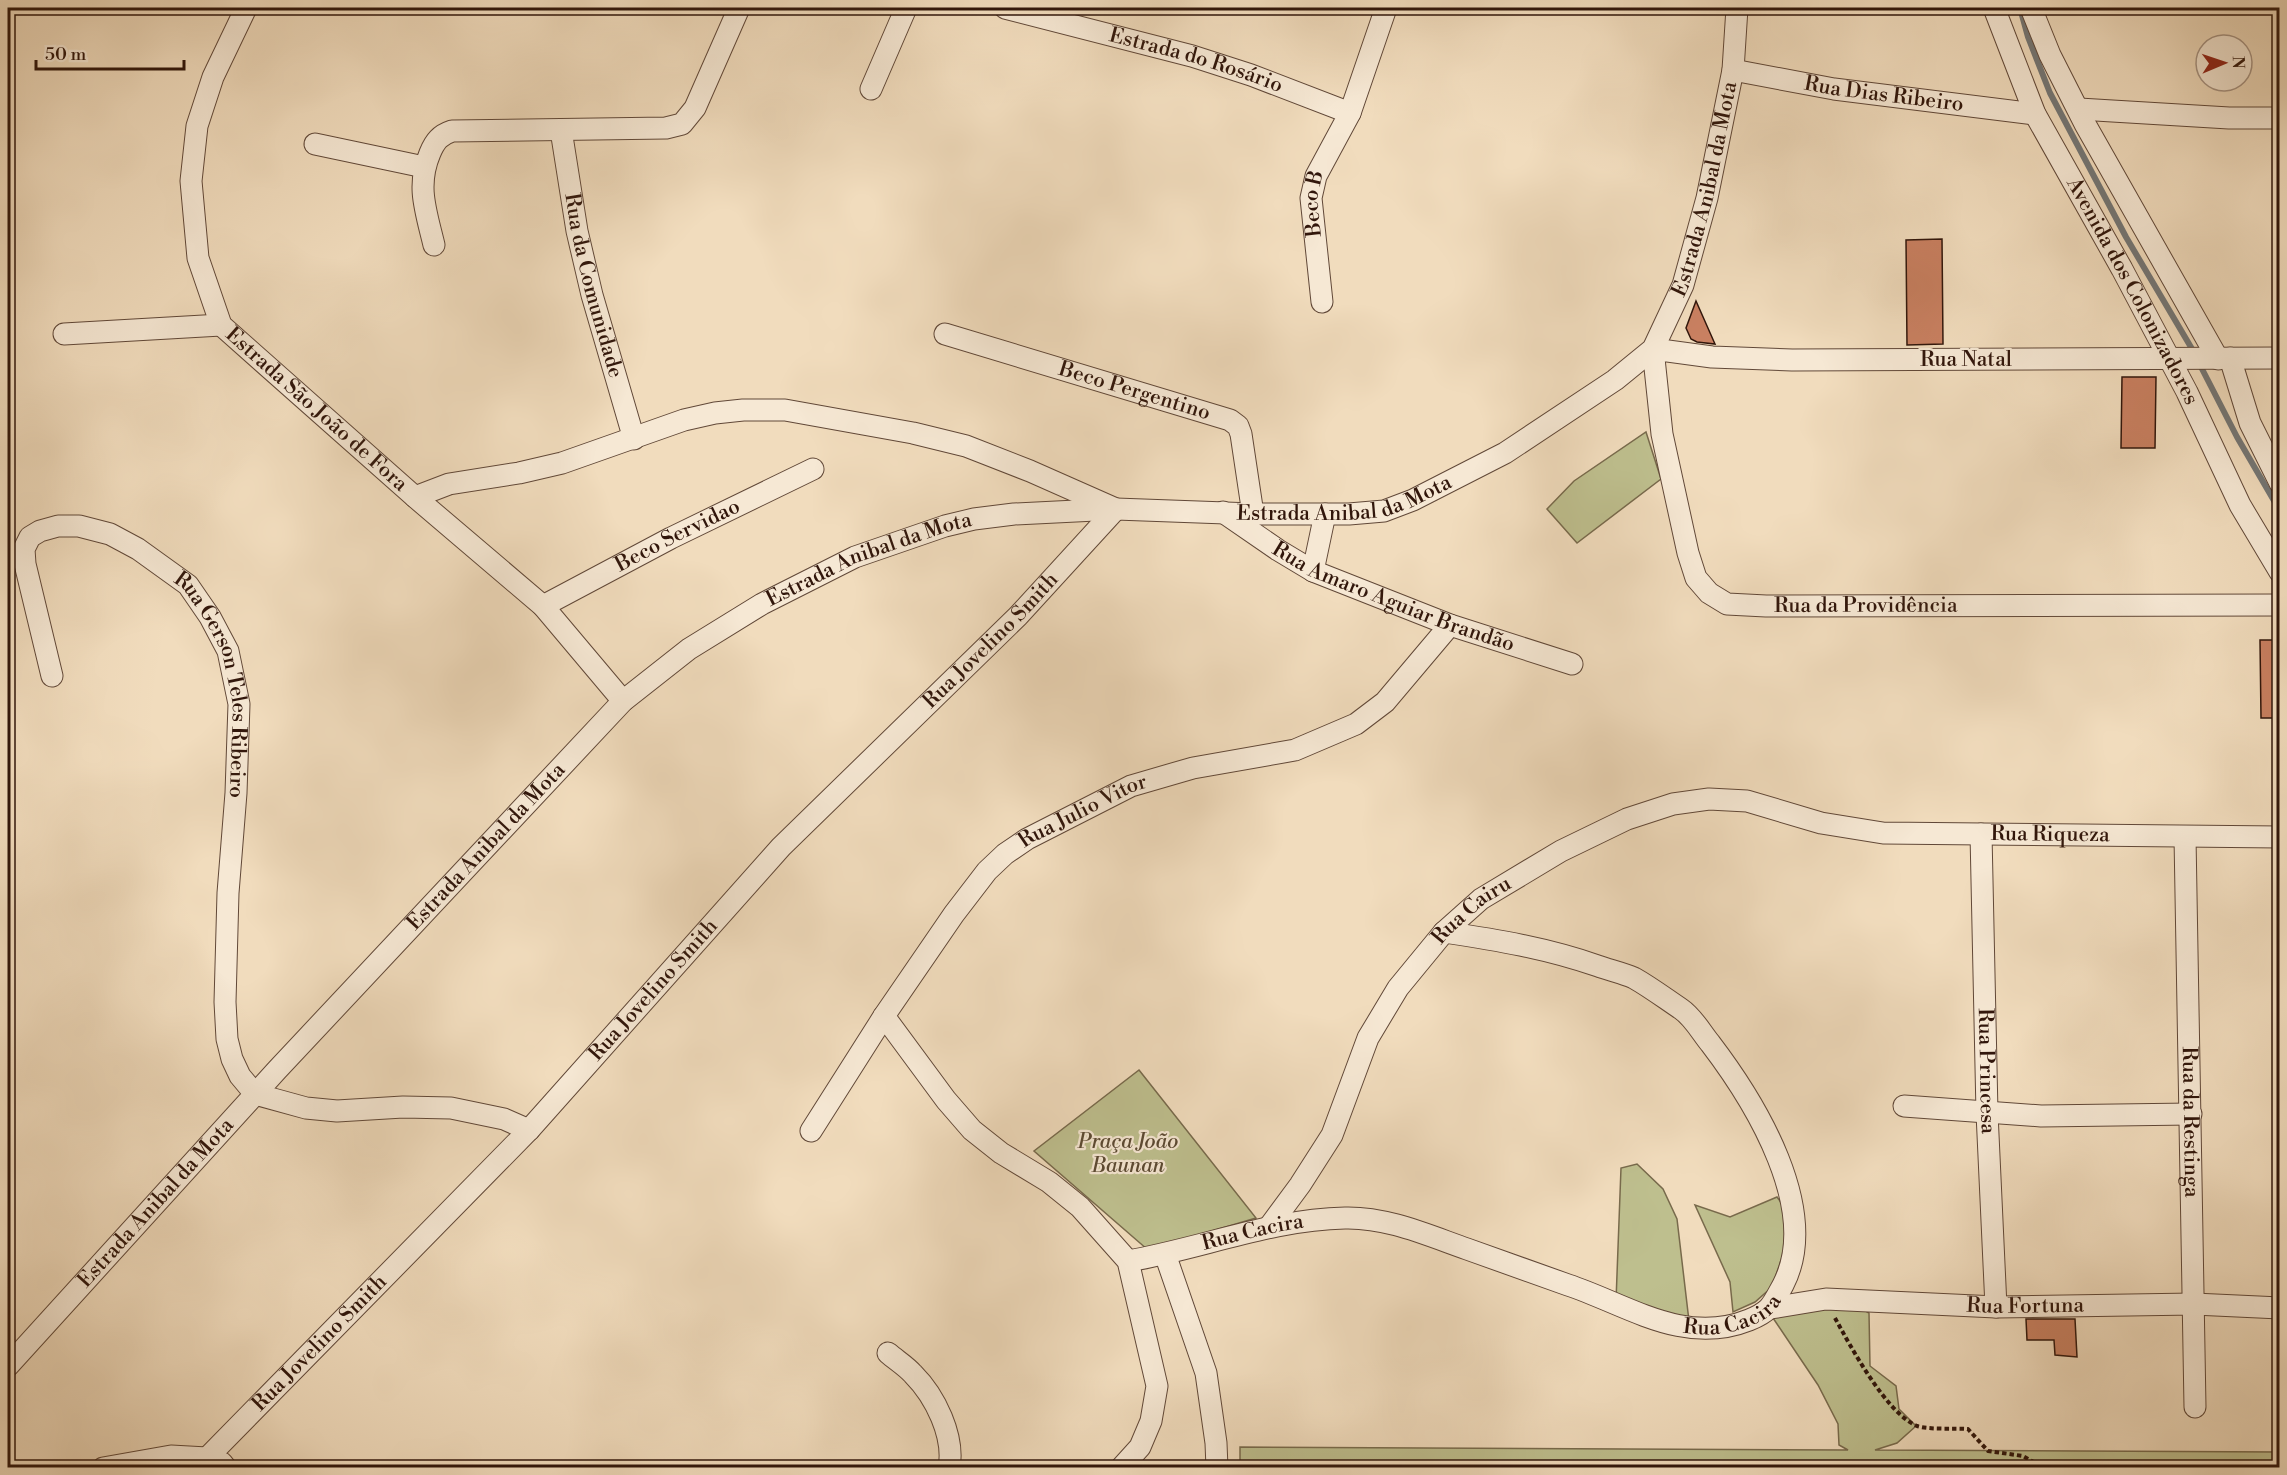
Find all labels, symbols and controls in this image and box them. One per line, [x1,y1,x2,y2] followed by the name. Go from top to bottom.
[1106,22,1287,99] street label: Estrada do Rosário
[36,33,184,71] scale bar
[2194,33,2254,93] north arrow
[45,43,87,66] text: 50 m
[2228,56,2248,70] text: N
[1802,71,1965,118] street label: Rua Dias Ribeiro
[1666,79,1743,301] street label: Estrada Anibal da Mota
[1298,168,1330,239] street label: Beco B
[2060,172,2204,409] street label: Avenida dos Colonizadores
[558,191,629,381] street label: Rua da Comunidade
[220,322,413,497] street label: Estrada São João de Fora
[1920,347,2012,373] street label: Rua Natal
[1055,356,1214,426] street label: Beco Pergentino
[1236,469,1456,527] street label: Estrada Anibal da Mota
[610,493,744,579] street label: Beco Servidao
[762,507,975,613] street label: Estrada Anibal da Mota
[1267,536,1518,658] street label: Rua Amaro Aguiar Brandão
[169,566,252,799] street label: Rua Gerson Teles Ribeiro
[918,567,1064,714] street label: Rua Jovelino Smith
[1774,593,1958,619] street label: Rua da Providência
[401,757,571,936] street label: Estrada Anibal da Mota
[1013,769,1150,854] street label: Rua Julio Vitor
[1990,821,2110,848] street label: Rua Riqueza
[1426,871,1516,950] street label: Rua Cairu
[583,913,724,1067] street label: Rua Jovelino Smith
[1972,1008,2001,1135] street label: Rua Princesa
[2176,1046,2204,1198] street label: Rua da Restinga
[72,1113,240,1294] street label: Estrada Anibal da Mota
[1077,1129,1178,1179] park label: Praça João Baunan
[1199,1209,1306,1257] street label: Rua Cacira
[247,1269,393,1417] street label: Rua Jovelino Smith
[1682,1290,1788,1341] street label: Rua Cacira
[1966,1293,2085,1320] street label: Rua Fortuna

